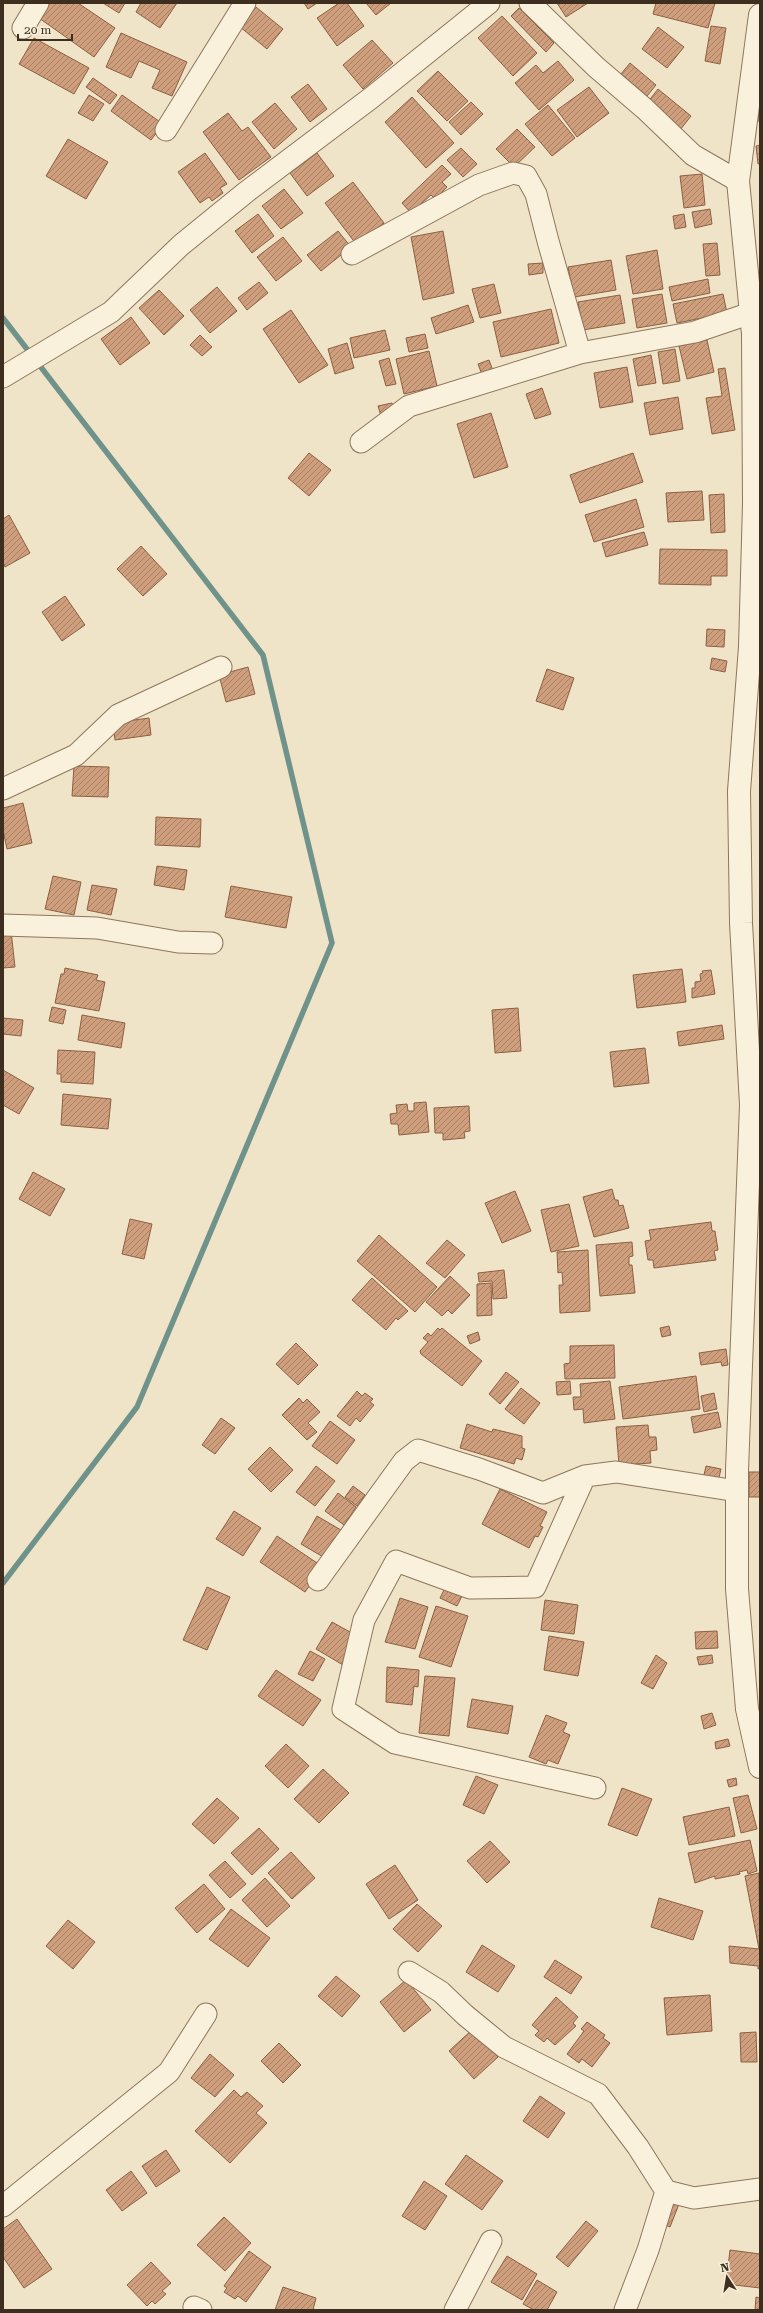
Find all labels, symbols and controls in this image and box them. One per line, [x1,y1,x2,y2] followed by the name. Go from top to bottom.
[18,16,72,42] scale bar
[24,23,51,37] text: 20 m
[707,2257,747,2297] north arrow
[720,2260,731,2275] text: N

